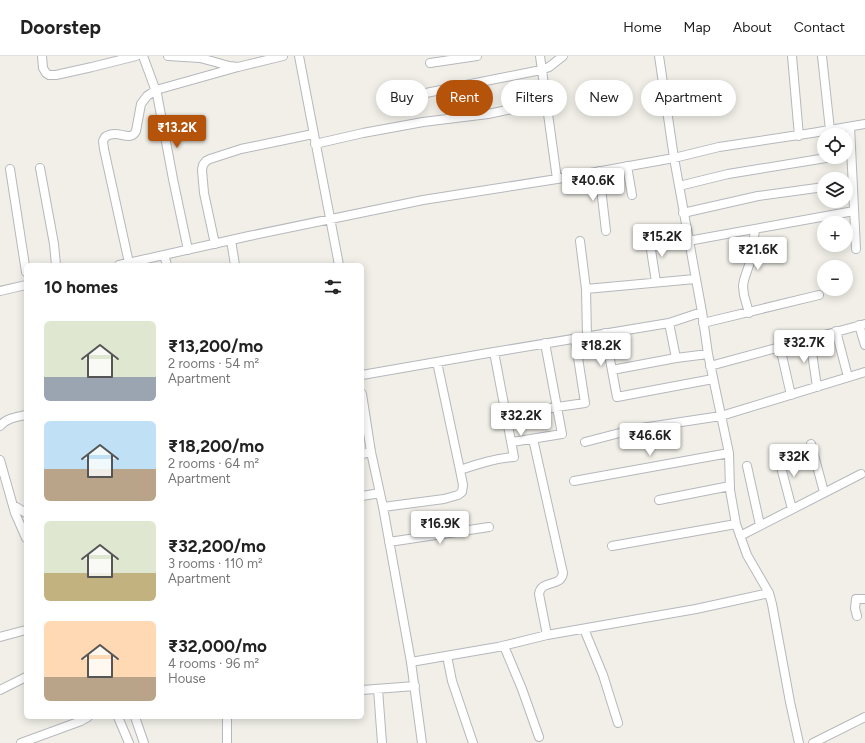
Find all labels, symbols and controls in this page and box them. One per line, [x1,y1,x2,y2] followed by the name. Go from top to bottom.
[20,16,101,39] text: Doorstep
[623,19,662,36] text: Home
[684,19,711,36] text: Map
[733,19,772,36] text: About
[794,19,845,36] text: Contact
[376,80,428,116] chip: Buy
[436,80,493,116] chip: Rent
[501,80,567,116] chip: Filters
[575,80,633,116] chip: New
[641,80,736,116] chip: Apartment
[144,115,210,149] pin: ₹13.2K
[157,120,197,135] text: ₹13.2K
[817,128,853,296] map controls
[817,128,853,164] button: locate
[560,168,626,202] pin: ₹40.6K
[817,172,853,208] button: layers
[571,173,615,188] text: ₹40.6K
[817,216,853,252] button: +
[629,224,695,258] pin: ₹15.2K
[642,229,682,244] text: ₹15.2K
[725,237,791,271] pin: ₹21.6K
[738,242,778,257] text: ₹21.6K
[817,260,853,296] button: −
[322,276,344,298] icon: filters
[44,277,118,297] text: 10 homes
[771,330,837,364] pin: ₹32.7K
[568,333,634,367] pin: ₹18.2K
[783,335,825,350] text: ₹32.7K
[168,336,263,356] text: ₹13,200/mo
[76,337,124,385] icon: home
[581,338,621,353] text: ₹18.2K
[168,356,259,371] text: 2 rooms · 54 m²
[168,371,231,386] text: Apartment
[488,403,554,437] pin: ₹32.2K
[500,408,542,423] text: ₹32.2K
[617,423,683,457] pin: ₹46.6K
[629,428,672,443] text: ₹46.6K
[168,436,264,456] text: ₹18,200/mo
[76,437,124,485] icon: home
[770,444,818,478] pin: ₹32K
[778,449,810,464] text: ₹32K
[168,456,259,471] text: 2 rooms · 64 m²
[168,471,231,486] text: Apartment
[407,511,473,545] pin: ₹16.9K
[420,516,460,531] text: ₹16.9K
[168,536,266,556] text: ₹32,200/mo
[76,537,124,585] icon: home
[168,556,263,571] text: 3 rooms · 110 m²
[168,571,231,586] text: Apartment
[168,636,267,656] text: ₹32,000/mo
[76,637,124,685] icon: home
[168,656,259,671] text: 4 rooms · 96 m²
[168,671,206,686] text: House

